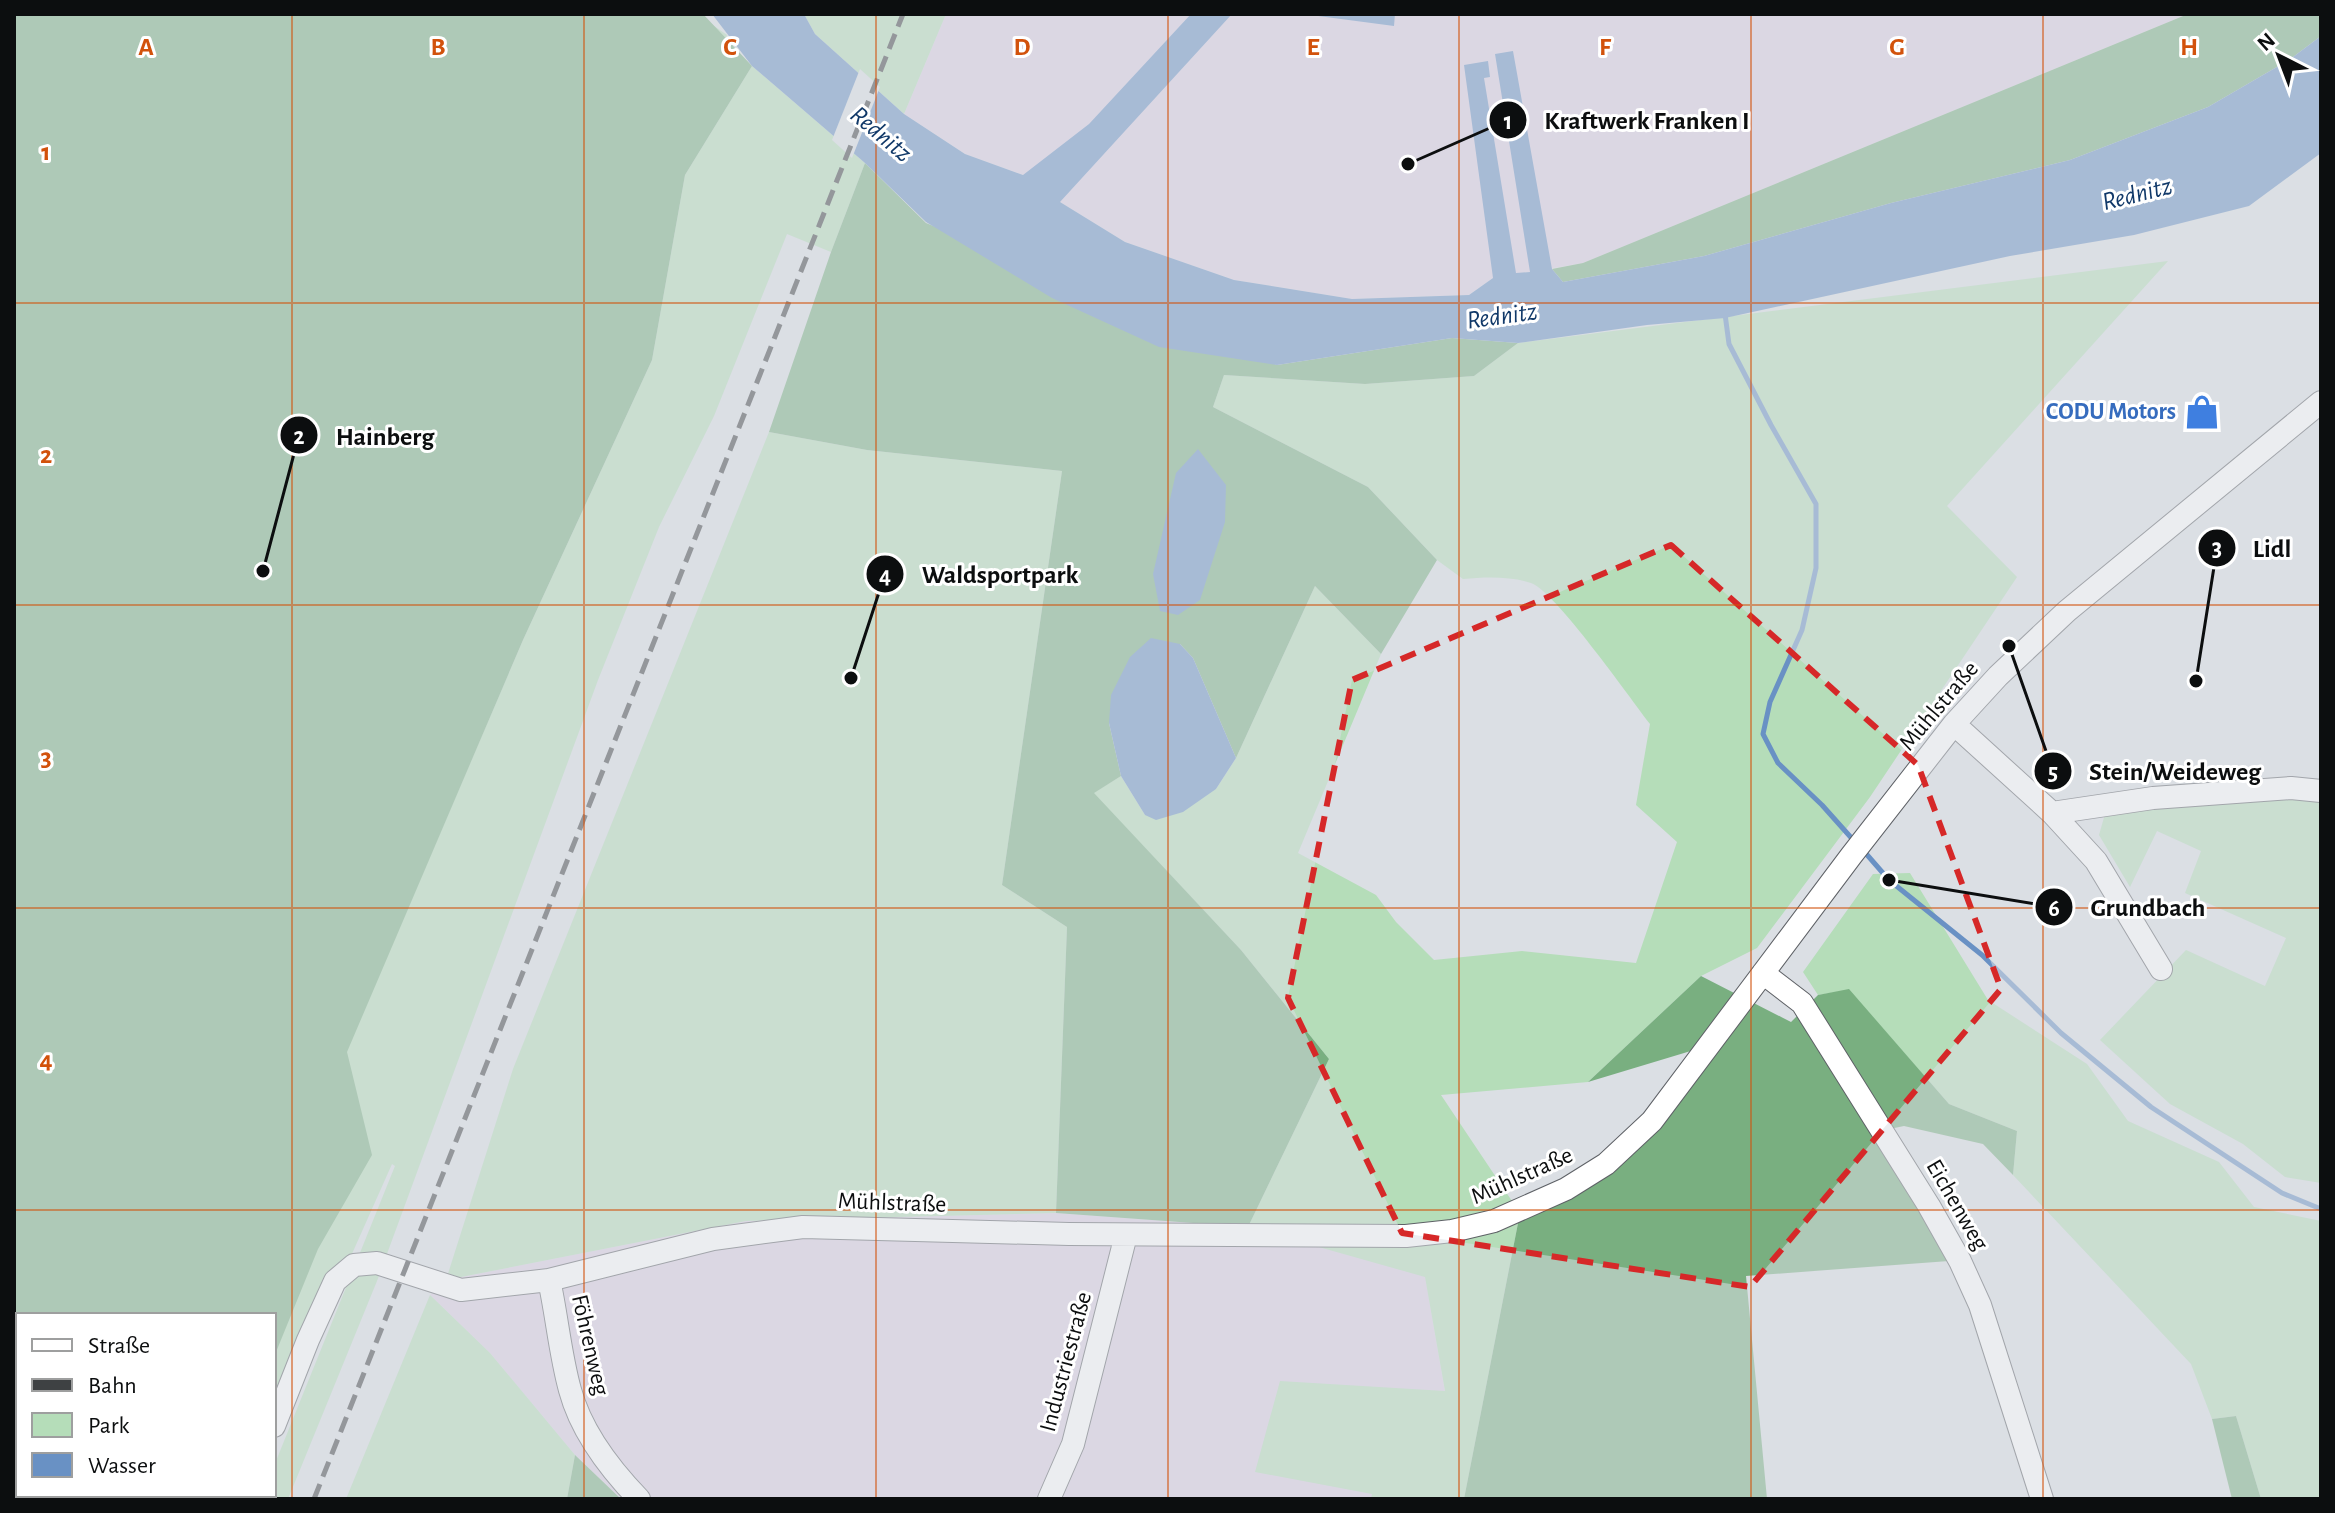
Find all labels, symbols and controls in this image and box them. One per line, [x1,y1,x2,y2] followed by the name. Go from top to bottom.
[2239,16,2319,96] north arrow
[2253,29,2279,55] text: N
[138,34,154,60] text: A
[430,34,446,60] text: B
[723,34,737,60] text: C
[1013,34,1031,60] text: D
[1306,34,1320,60] text: E
[1599,34,1612,60] text: F
[1889,34,1905,60] text: G
[2180,34,2198,60] text: H
[1488,95,1765,145] callout: Kraftwerk Franken I
[845,101,917,167] water label: Rednitz
[1544,108,1750,134] text: Kraftwerk Franken I
[1504,110,1512,134] text: 1
[41,139,51,165] text: 1
[2099,173,2175,215] water label: Rednitz
[1465,298,1539,334] water label: Rednitz
[2183,393,2221,431] shop icon: CODU Motors
[2046,400,2176,424] place label: CODU Motors
[279,410,450,460] callout: Hainberg
[336,424,435,450] text: Hainberg
[293,425,305,449] text: 2
[40,442,52,468] text: 2
[2197,523,2307,573] callout: Lidl
[2253,536,2291,562] text: Lidl
[2212,537,2222,561] text: 3
[865,549,1094,599] callout: Waldsportpark
[922,562,1078,588] text: Waldsportpark
[879,564,891,588] text: 4
[1895,657,1983,755] street label: Mühlstraße
[40,745,52,771] text: 3
[2033,746,2277,796] callout: Stein/Weideweg
[2089,759,2262,785] text: Stein/Weideweg
[2048,761,2058,785] text: 5
[2034,882,2221,932] callout: Grundbach
[2091,895,2205,921] text: Grundbach
[2048,897,2060,921] text: 6
[39,1047,53,1073] text: 4
[1468,1143,1576,1209] street label: Mühlstraße
[1921,1156,1993,1255] street label: Eichenweg
[837,1189,947,1217] street label: Mühlstraße
[1036,1289,1096,1435] street label: Industriestraße
[567,1292,613,1398] street label: Föhrenweg
[16,1313,276,1497] legend
[88,1334,150,1358] text: Straße
[88,1374,137,1398] text: Bahn
[88,1414,129,1438] text: Park
[88,1454,156,1478] text: Wasser

